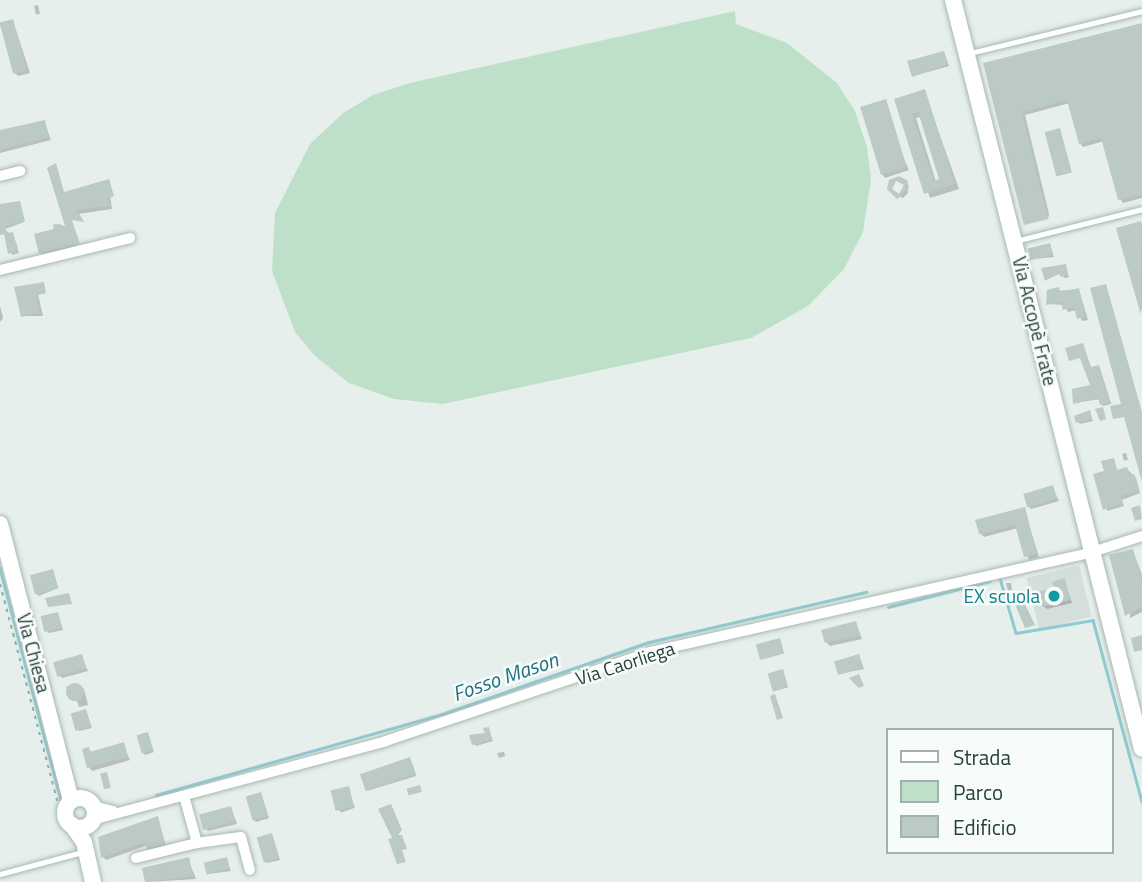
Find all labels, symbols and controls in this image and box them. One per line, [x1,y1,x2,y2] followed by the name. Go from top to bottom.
[1008,254,1062,388] street label: Via Accopè Frate
[964,585,1040,607] place label: EX scuola
[1046,588,1062,604] marker: EX scuola
[12,611,56,695] street label: Via Chiesa
[573,636,677,690] street label: Via Caorliega
[449,646,561,706] water label: Fosso Mason
[886,728,1114,854] legend
[953,741,1011,773] text: Strada
[953,776,1003,808] text: Parco
[953,811,1017,843] text: Edificio

